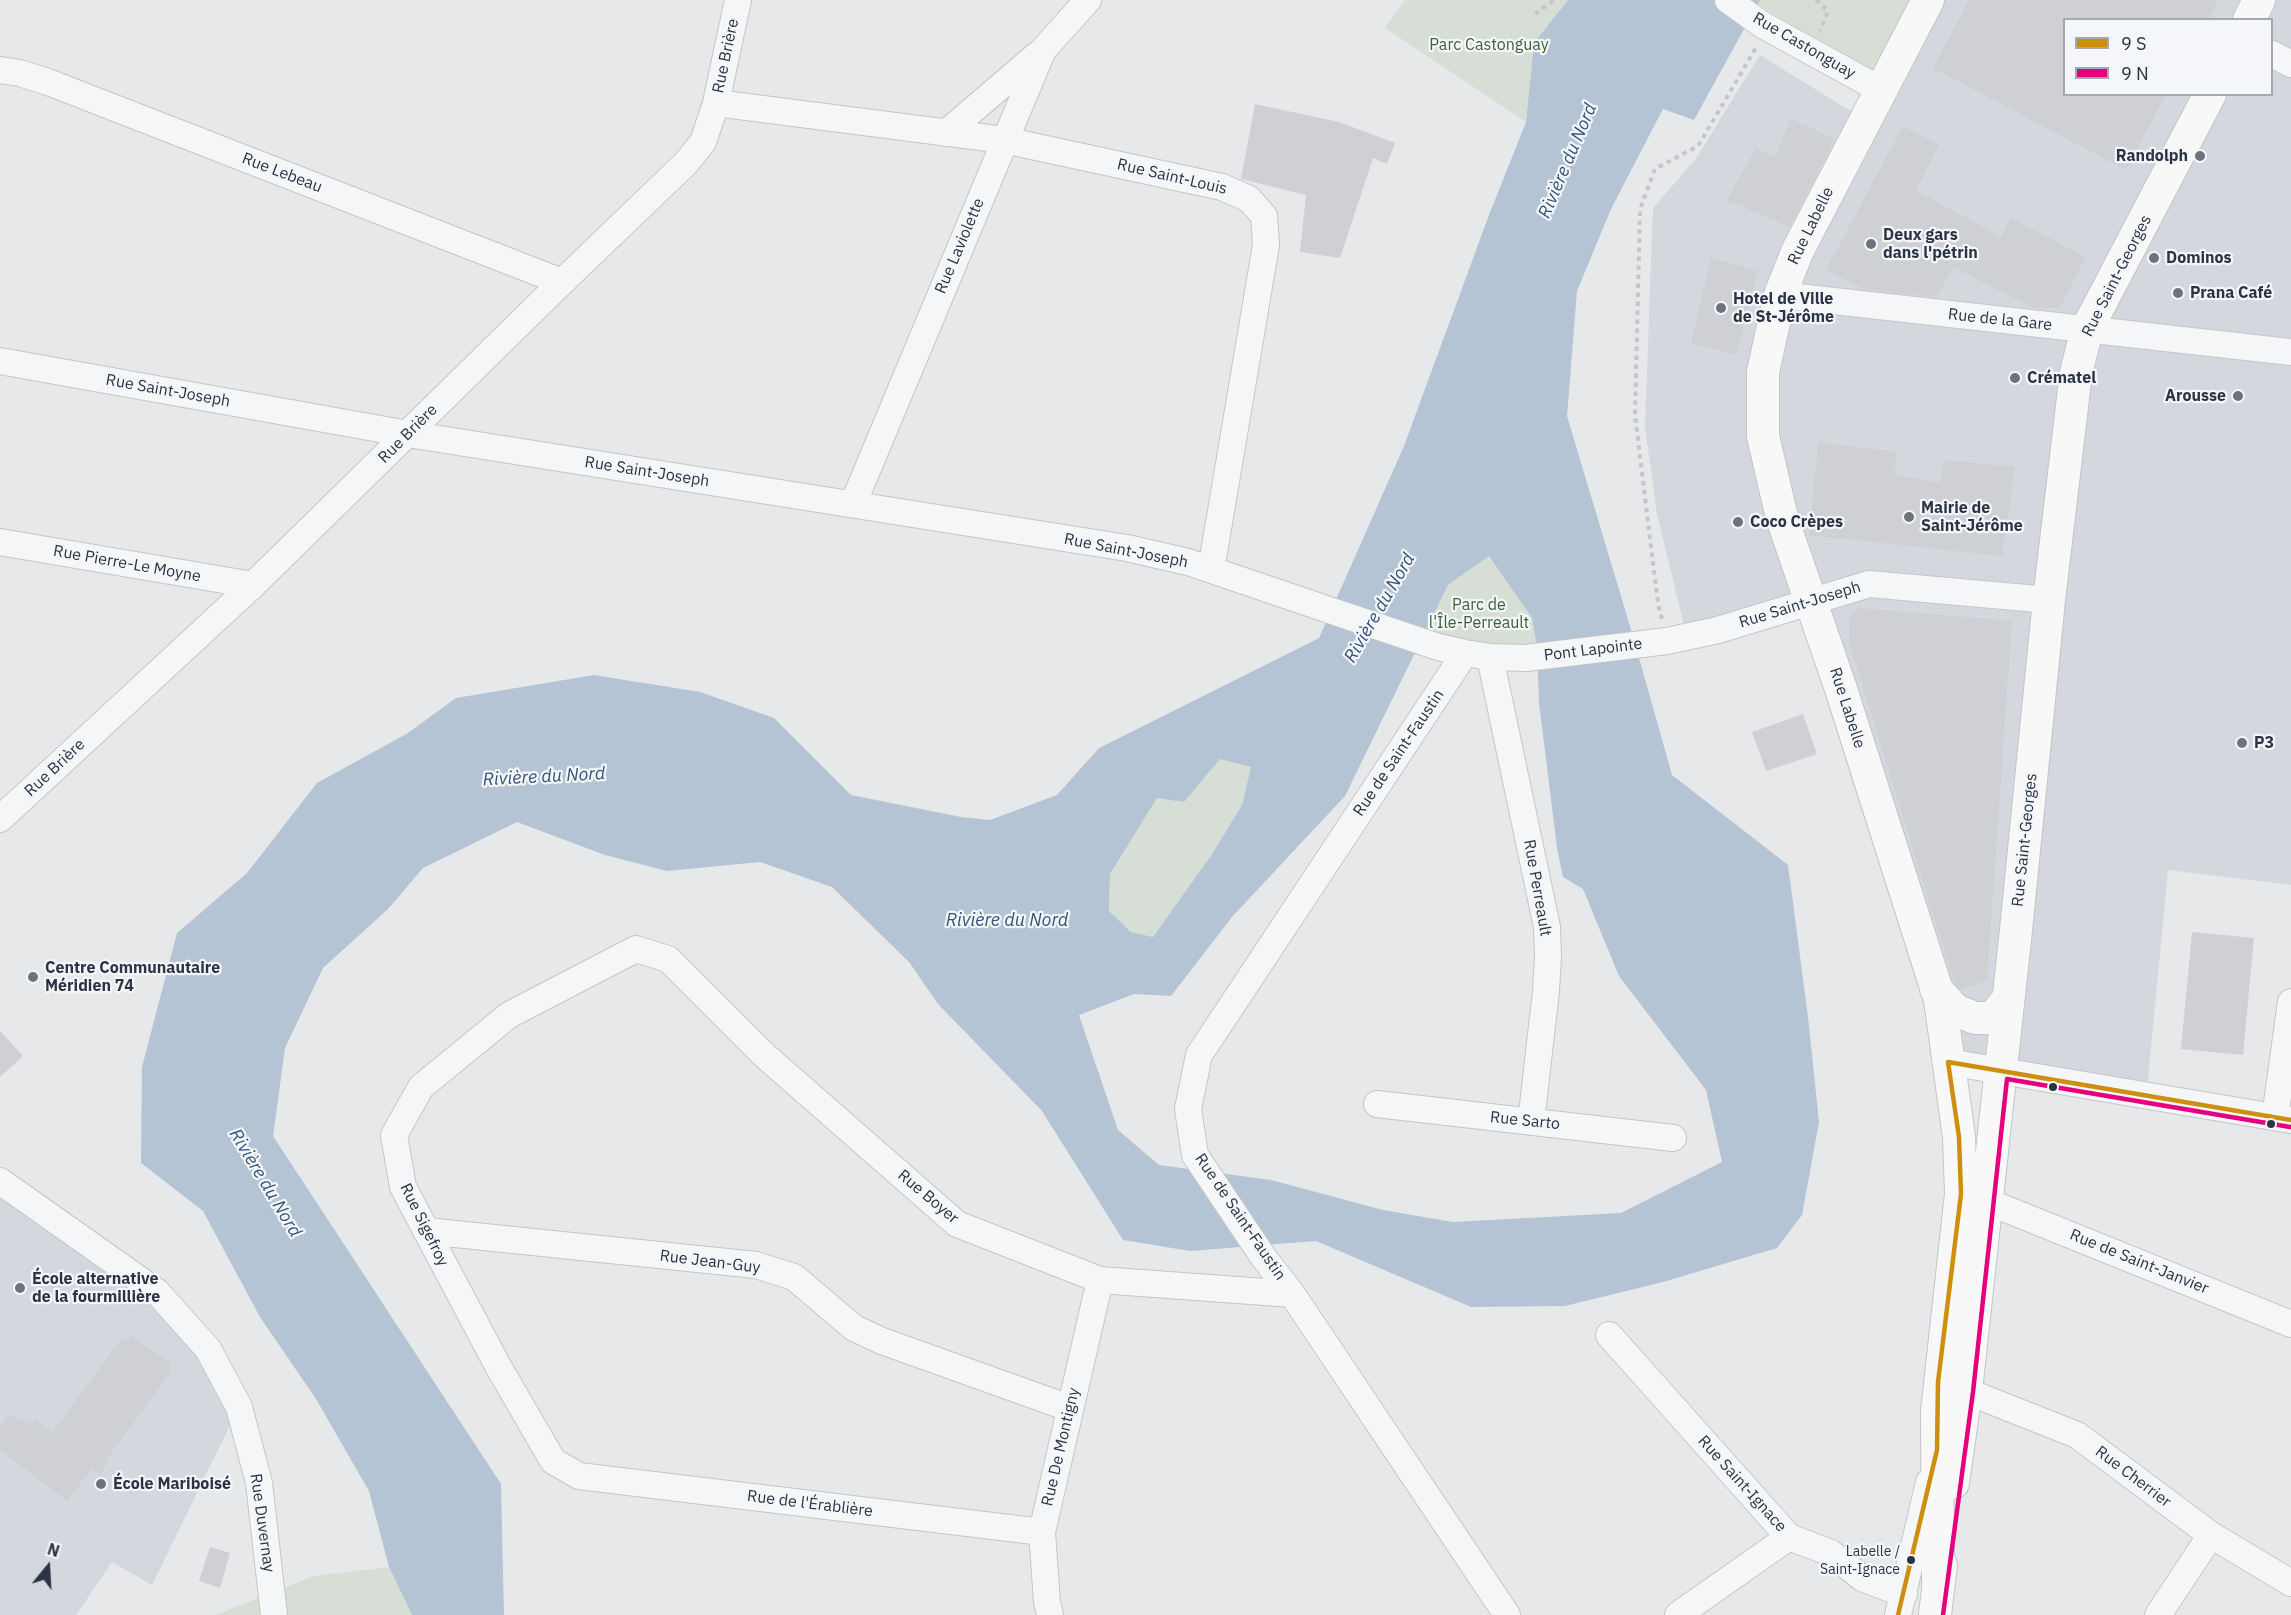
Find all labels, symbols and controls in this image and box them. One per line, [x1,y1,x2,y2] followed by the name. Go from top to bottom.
[1749,9,1859,83] street label: Rue Castonguay
[709,17,743,95] street label: Rue Brière
[2063,18,2273,96] legend
[2121,32,2147,55] text: 9 S
[1429,35,1549,55] park label: Parc Castonguay
[2121,62,2149,85] text: 9 N
[1534,100,1602,222] water label: Rivière du Nord
[2116,146,2188,166] place label: Randolph
[239,149,325,197] street label: Rue Lebeau
[2193,149,2207,163] marker: Randolph
[1115,155,1229,199] street label: Rue Saint-Louis
[1784,184,1838,268] street label: Rue Labelle
[931,195,989,297] street label: Rue Laviolette
[2078,212,2156,340] street label: Rue Saint-Georges
[1883,225,1978,263] place label: Deux gars dans l'pétrin
[1864,237,1878,251] marker: Deux gars dans l'pétrin
[2166,248,2232,268] place label: Dominos
[2147,251,2161,265] marker: Dominos
[2190,283,2272,303] place label: Prana Café
[2171,286,2185,300] marker: Prana Café
[1733,289,1834,327] place label: Hotel de Ville de St-Jérôme
[1714,301,1728,315] marker: Hotel de Ville de St-Jérôme
[1947,305,2053,335] street label: Rue de la Gare
[2027,368,2096,388] place label: Crématel
[104,371,232,411] street label: Rue Saint-Joseph
[2008,371,2022,385] marker: Crématel
[2165,386,2226,406] place label: Arousse
[2231,389,2245,403] marker: Arousse
[374,400,442,468] street label: Rue Brière
[583,453,711,491] street label: Rue Saint-Joseph
[1921,498,2023,536] place label: Mairie de Saint-Jérôme
[1902,510,1916,524] marker: Mairie de Saint-Jérôme
[1750,512,1843,532] place label: Coco Crèpes
[1731,515,1745,529] marker: Coco Crèpes
[1062,530,1190,572] street label: Rue Saint-Joseph
[52,542,202,586] street label: Rue Pierre-Le Moyne
[1340,550,1420,666] water label: Rivière du Nord
[1737,577,1863,633] street label: Rue Saint-Joseph
[1429,595,1529,633] park label: Parc de l'Île-Perreault
[1543,634,1643,666] street label: Pont Lapointe
[1825,665,1869,751] street label: Rue Labelle
[1349,686,1449,820] street label: Rue de Saint-Faustin
[2254,733,2274,753] place label: P3
[21,735,89,801] street label: Rue Brière
[2235,736,2249,750] marker: P3
[482,763,606,791] water label: Rivière du Nord
[2008,772,2042,908] street label: Rue Saint-Georges
[1519,838,1555,938] street label: Rue Perreault
[946,910,1068,932] water label: Rivière du Nord
[45,958,220,996] place label: Centre Communautaire Méridien 74
[26,970,40,984] marker: Centre Communautaire Méridien 74
[2047,1081,2059,1093] unlabelled marker
[1489,1108,1561,1134] street label: Rue Sarto
[2265,1118,2277,1130] unlabelled marker
[224,1125,306,1241] water label: Rivière du Nord
[1190,1150,1290,1284] street label: Rue de Saint-Faustin
[894,1166,962,1228] street label: Rue Boyer
[396,1180,452,1270] street label: Rue Sigefroy
[2067,1225,2211,1299] street label: Rue de Saint-Janvier
[659,1246,761,1278] street label: Rue Jean-Guy
[32,1269,160,1307] place label: École alternative de la fourmillière
[13,1281,27,1295] marker: École alternative de la fourmillière
[1038,1386,1084,1508] street label: Rue De Montigny
[1694,1432,1790,1536] street label: Rue Saint-Ignace
[2091,1442,2175,1512] street label: Rue Cherrier
[246,1472,278,1574] street label: Rue Duvernay
[113,1474,231,1494] place label: École Mariboisé
[94,1477,108,1491] marker: École Mariboisé
[746,1487,874,1521] street label: Rue de l'Érablière
[18,1537,78,1597] north arrow
[45,1539,62,1561] text: N
[1820,1544,1900,1576] place label: Labelle / Saint-Ignace
[1905,1554,1917,1566] marker: Labelle / Saint-Ignace

